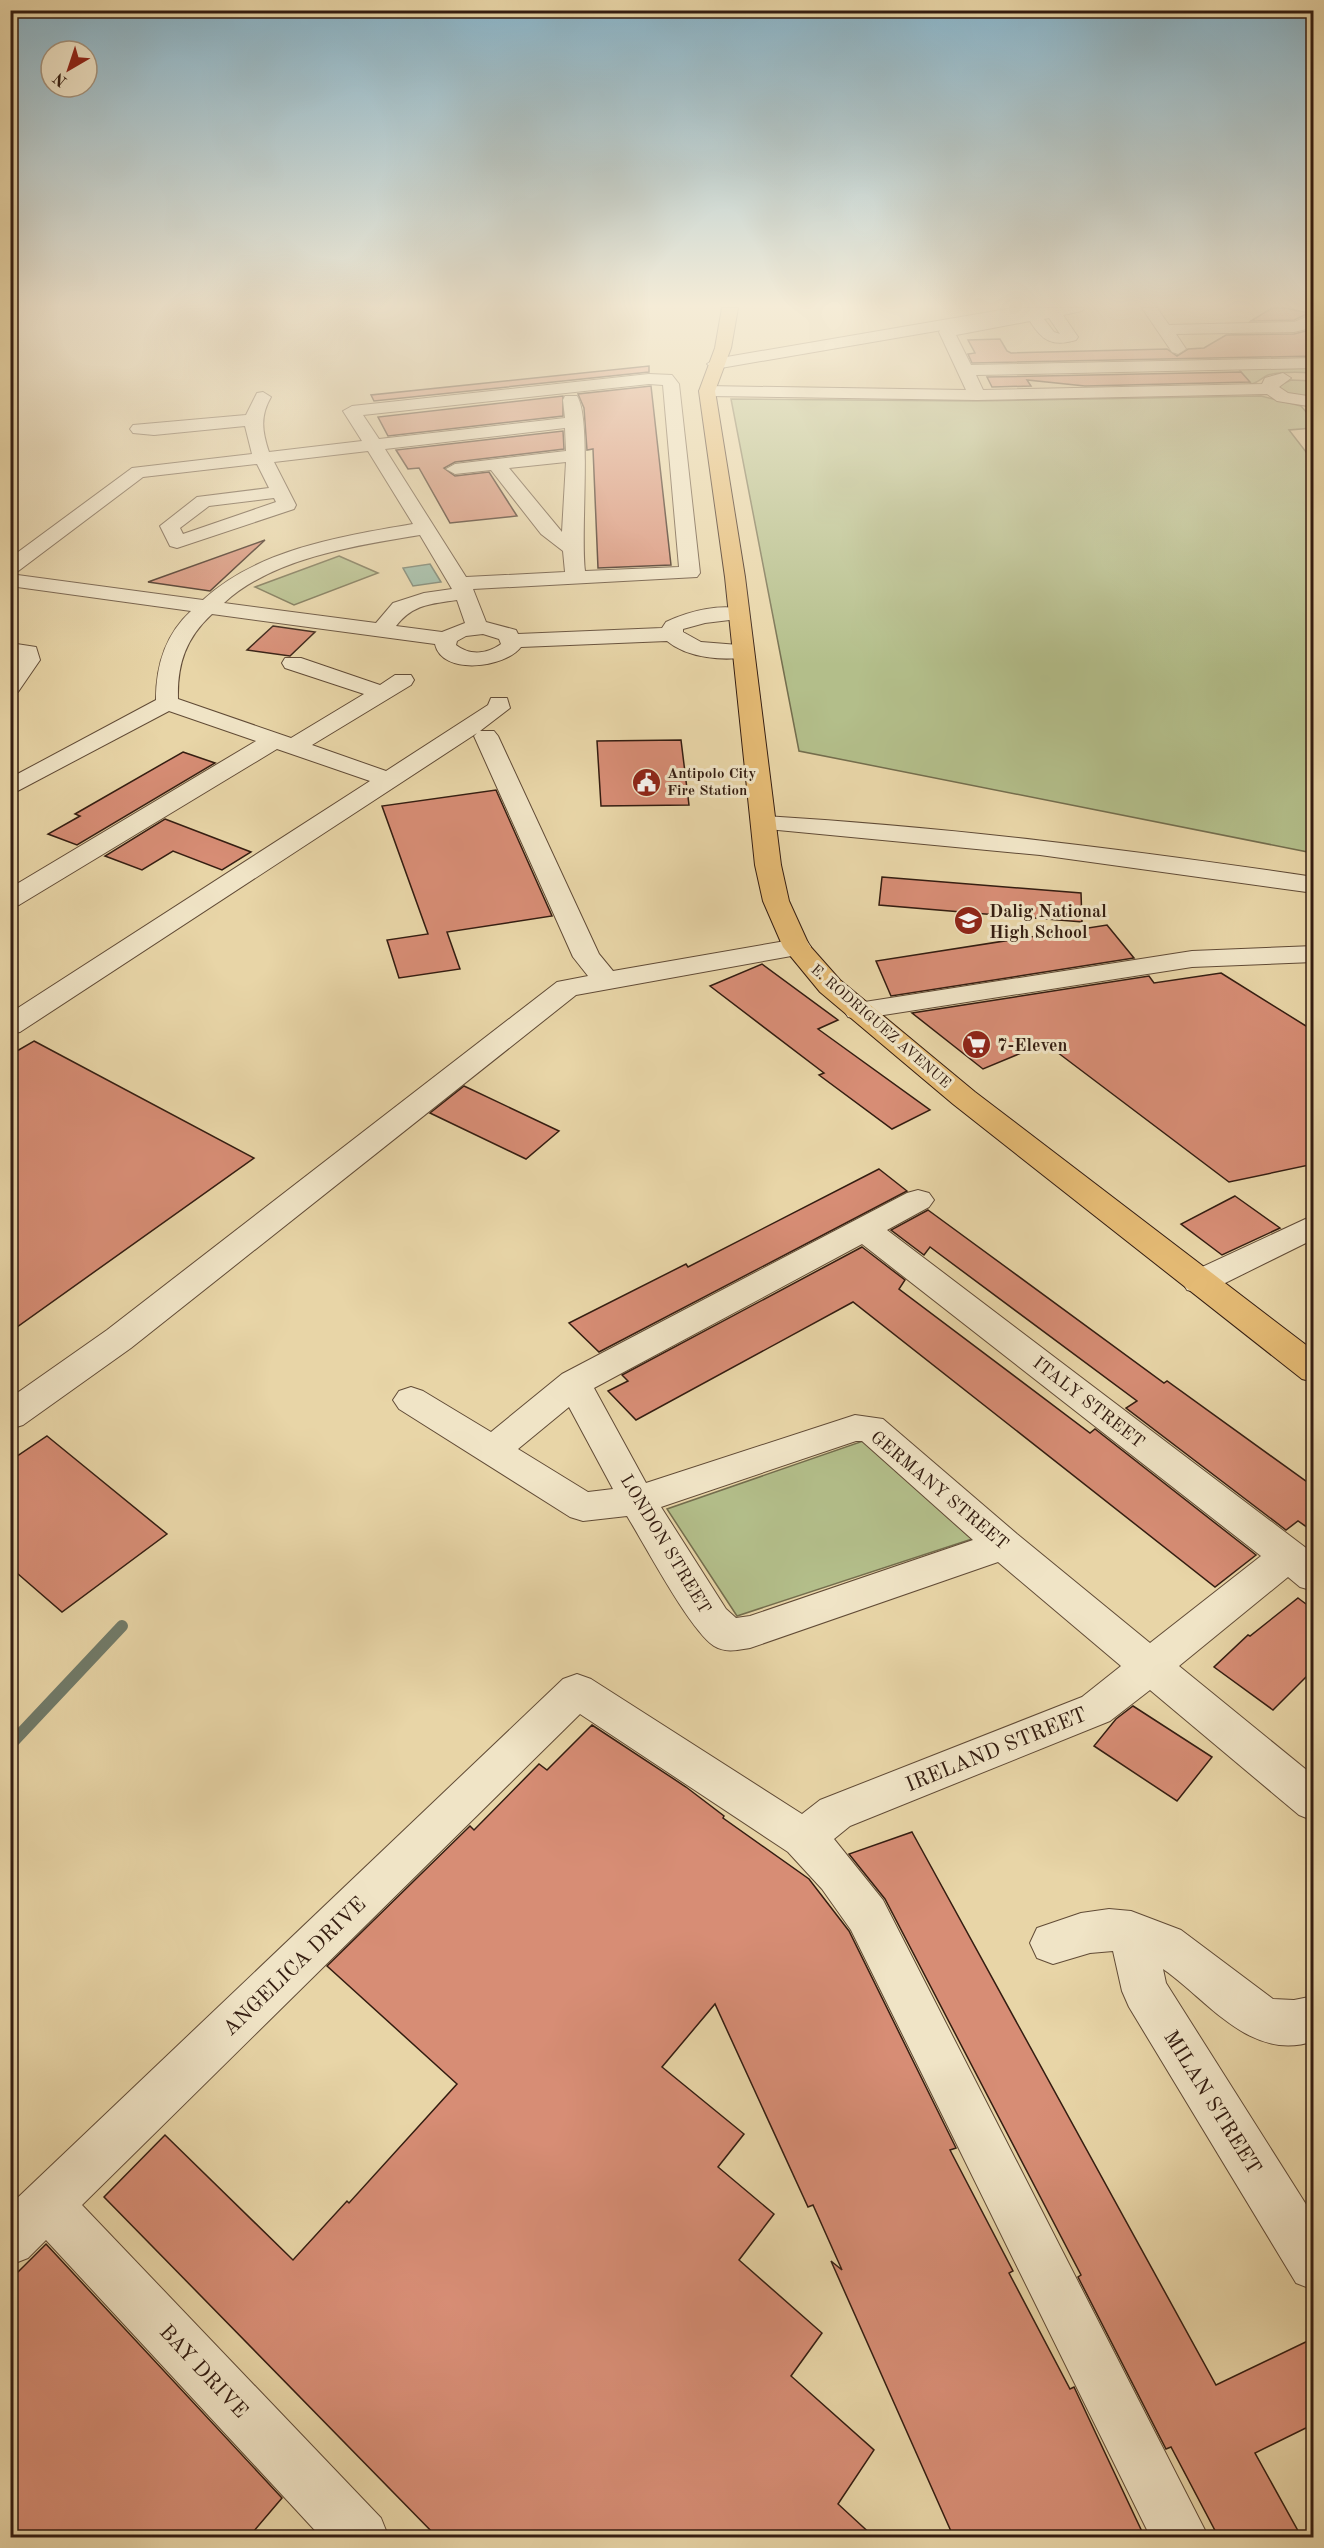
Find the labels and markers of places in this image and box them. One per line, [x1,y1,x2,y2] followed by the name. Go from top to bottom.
[630,766,662,798] public building icon: Antipolo City Fire Station
[667,767,756,799] place label: Antipolo City Fire Station
[989,903,1107,942] place label: Dalig National High School
[952,905,984,937] school or university icon: Dalig National High School
[960,1029,992,1061] supermarket icon: 7-Eleven
[997,1037,1068,1055] place label: 7-Eleven

